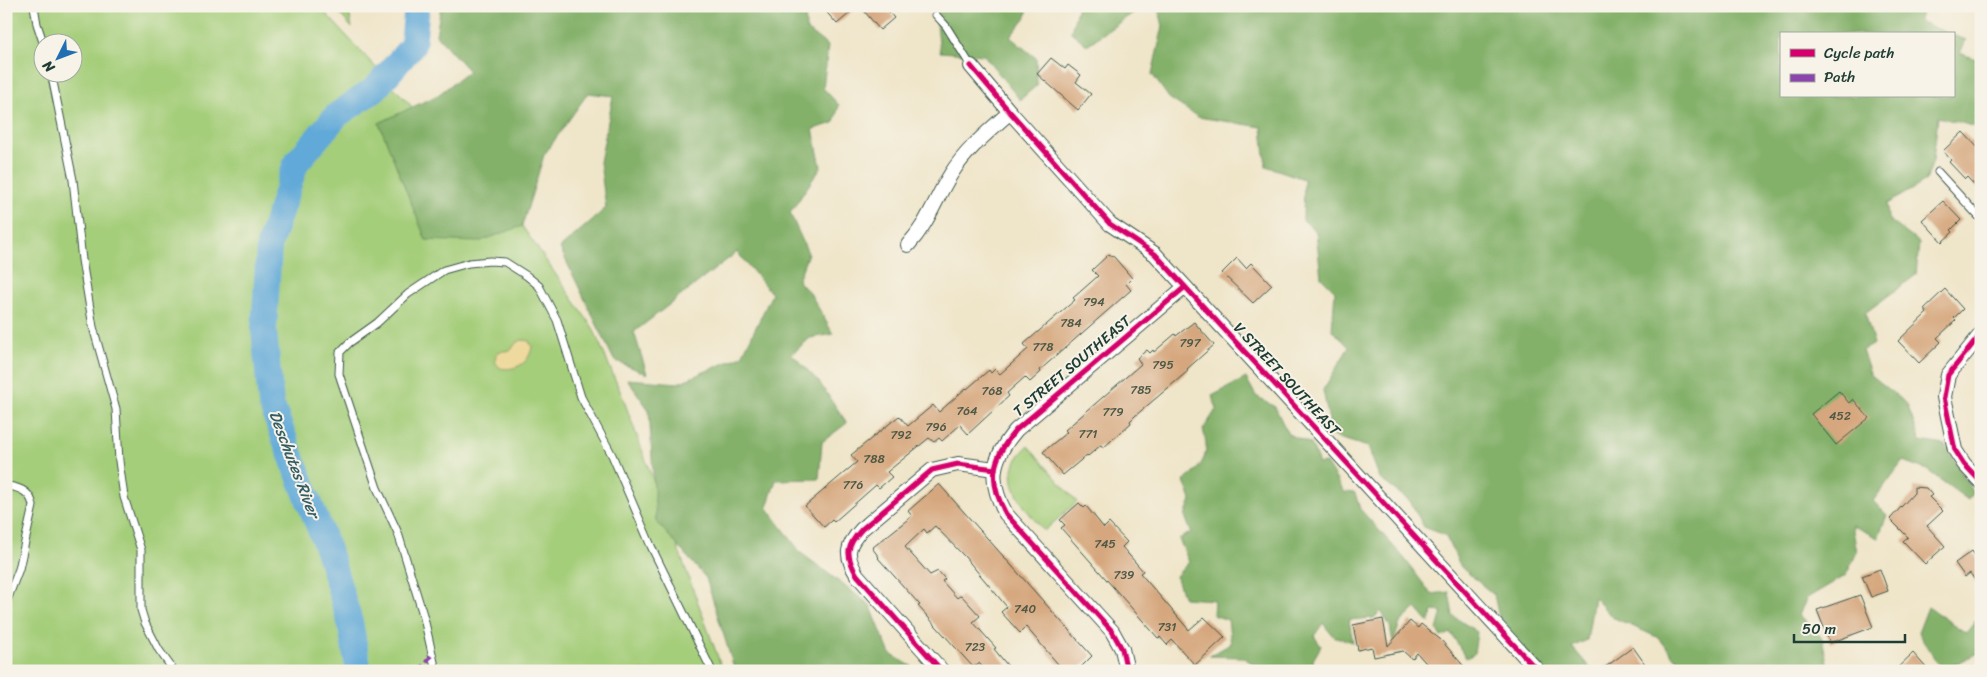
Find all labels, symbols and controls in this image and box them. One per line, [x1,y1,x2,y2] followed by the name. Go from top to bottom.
[32,32,82,82] north arrow
[1780,32,1954,98] legend
[1824,40,1895,66] text: Cycle path
[36,54,62,79] text: N
[1824,64,1855,90] text: Path
[1083,291,1105,313] house number: 794
[1007,307,1138,423] street label: T STREET SOUTHEAST
[1060,312,1082,334] house number: 784
[1227,316,1348,443] street label: V STREET SOUTHEAST
[1179,332,1202,354] house number: 797
[1033,336,1053,358] house number: 778
[1152,354,1174,376] house number: 795
[1130,379,1152,401] house number: 785
[982,380,1002,402] house number: 768
[956,400,978,422] house number: 764
[1102,401,1124,423] house number: 779
[1829,405,1851,427] house number: 452
[261,406,329,525] water label: Deschutes River
[925,416,947,438] house number: 796
[1079,423,1097,445] house number: 771
[890,424,912,446] house number: 792
[863,448,885,470] house number: 788
[843,474,863,496] house number: 776
[1094,533,1116,555] house number: 745
[1114,564,1134,586] house number: 739
[1014,598,1036,620] house number: 740
[1794,612,1906,644] scale bar
[1158,616,1176,638] house number: 731
[1802,616,1837,642] text: 50 m
[965,636,986,658] house number: 723

